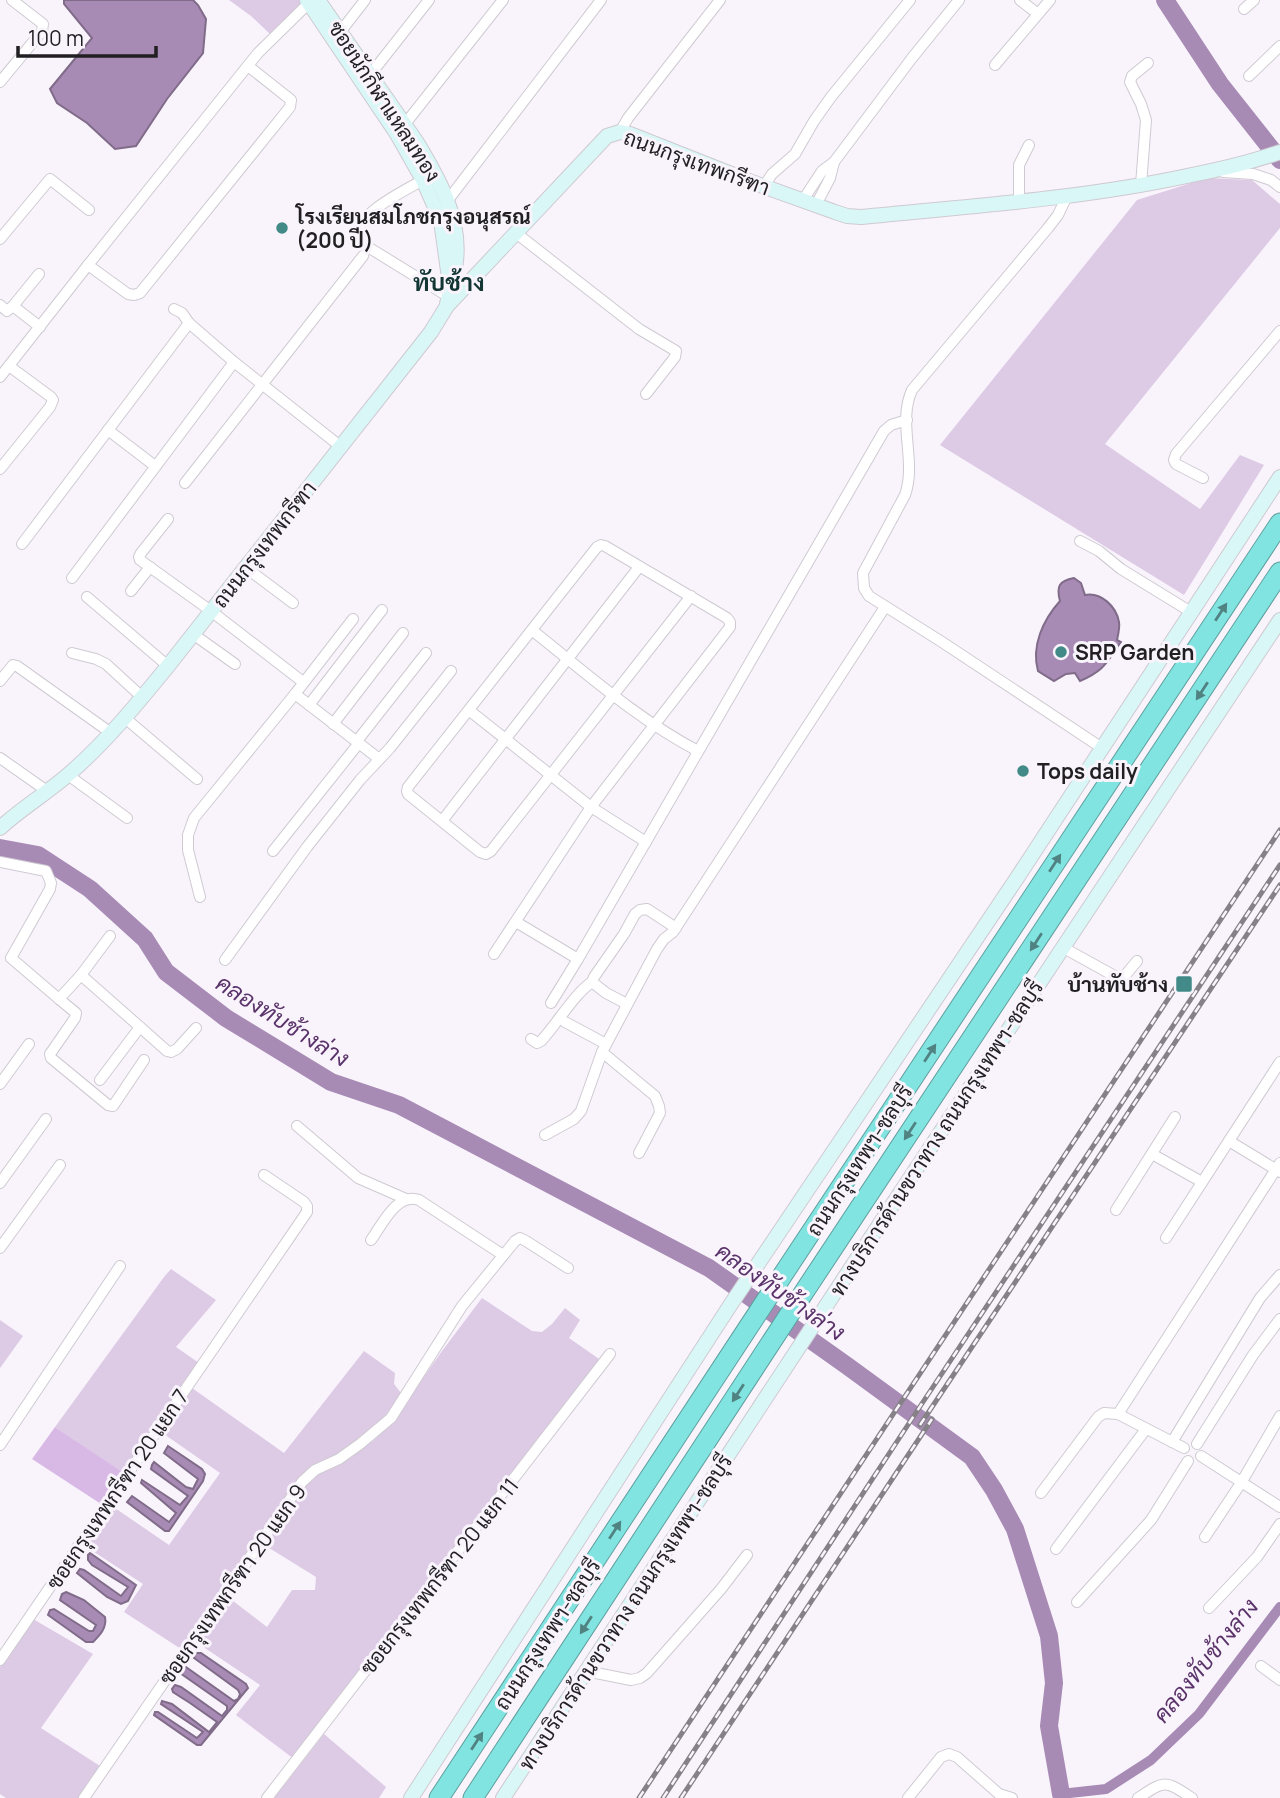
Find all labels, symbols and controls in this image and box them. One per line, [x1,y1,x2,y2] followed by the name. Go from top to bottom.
[18,14,156,58] scale bar
[322,15,448,187] street label: ซอยนักกีฬาแหลมทอง
[28,24,84,52] text: 100 m
[620,123,774,202] street label: ถนนกรุงเทพกรีฑา
[294,202,532,254] place label: โรงเรียนสมโภชกรุงอนุสรณ์ (200 ปี)
[274,220,290,236] marker: โรงเรียนสมโภชกรุงอนุสรณ์ (200 ปี)
[413,265,485,298] district label: ทับช้าง
[206,475,323,614] street label: ถนนกรุงเทพกรีฑา
[1214,602,1227,621] one-way arrow
[1075,638,1194,666] place label: SRP Garden
[1053,644,1069,660] marker: SRP Garden
[1196,681,1209,700] one-way arrow
[1037,757,1138,785] place label: Tops daily
[1015,763,1031,779] marker: Tops daily
[1048,854,1062,872] one-way arrow
[1030,932,1043,951] one-way arrow
[210,966,356,1074] water label: คลองทับช้างล่าง
[1068,970,1168,998] place label: บ้านทับช้าง
[1174,974,1194,994] marker: บ้านทับช้าง
[824,975,1048,1301] street label: ทางบริการด้านขวาทาง ถนนกรุงเทพฯ-ชลบุรี
[923,1043,936,1062] one-way arrow
[801,1080,917,1240] street label: ถนนกรุงเทพฯ-ชลบุรี
[904,1122,917,1141] one-way arrow
[710,1234,852,1348] water label: คลองทับช้างล่าง
[39,1383,195,1595] street label: ซอยกรุงเทพกรีฑา 20 แยก 7
[731,1384,744,1403] one-way arrow
[513,1449,737,1775] street label: ทางบริการด้านขวาทาง ถนนกรุงเทพฯ-ชลบุรี
[354,1472,525,1681] street label: ซอยกรุงเทพกรีฑา 20 แยก 11
[152,1478,313,1690] street label: ซอยกรุงเทพกรีฑา 20 แยก 9
[609,1521,622,1540] one-way arrow
[489,1554,605,1714] street label: ถนนกรุงเทพฯ-ชลบุรี
[1145,1591,1265,1729] water label: คลองทับช้างล่าง
[580,1615,593,1634] one-way arrow
[470,1732,484,1750] one-way arrow

